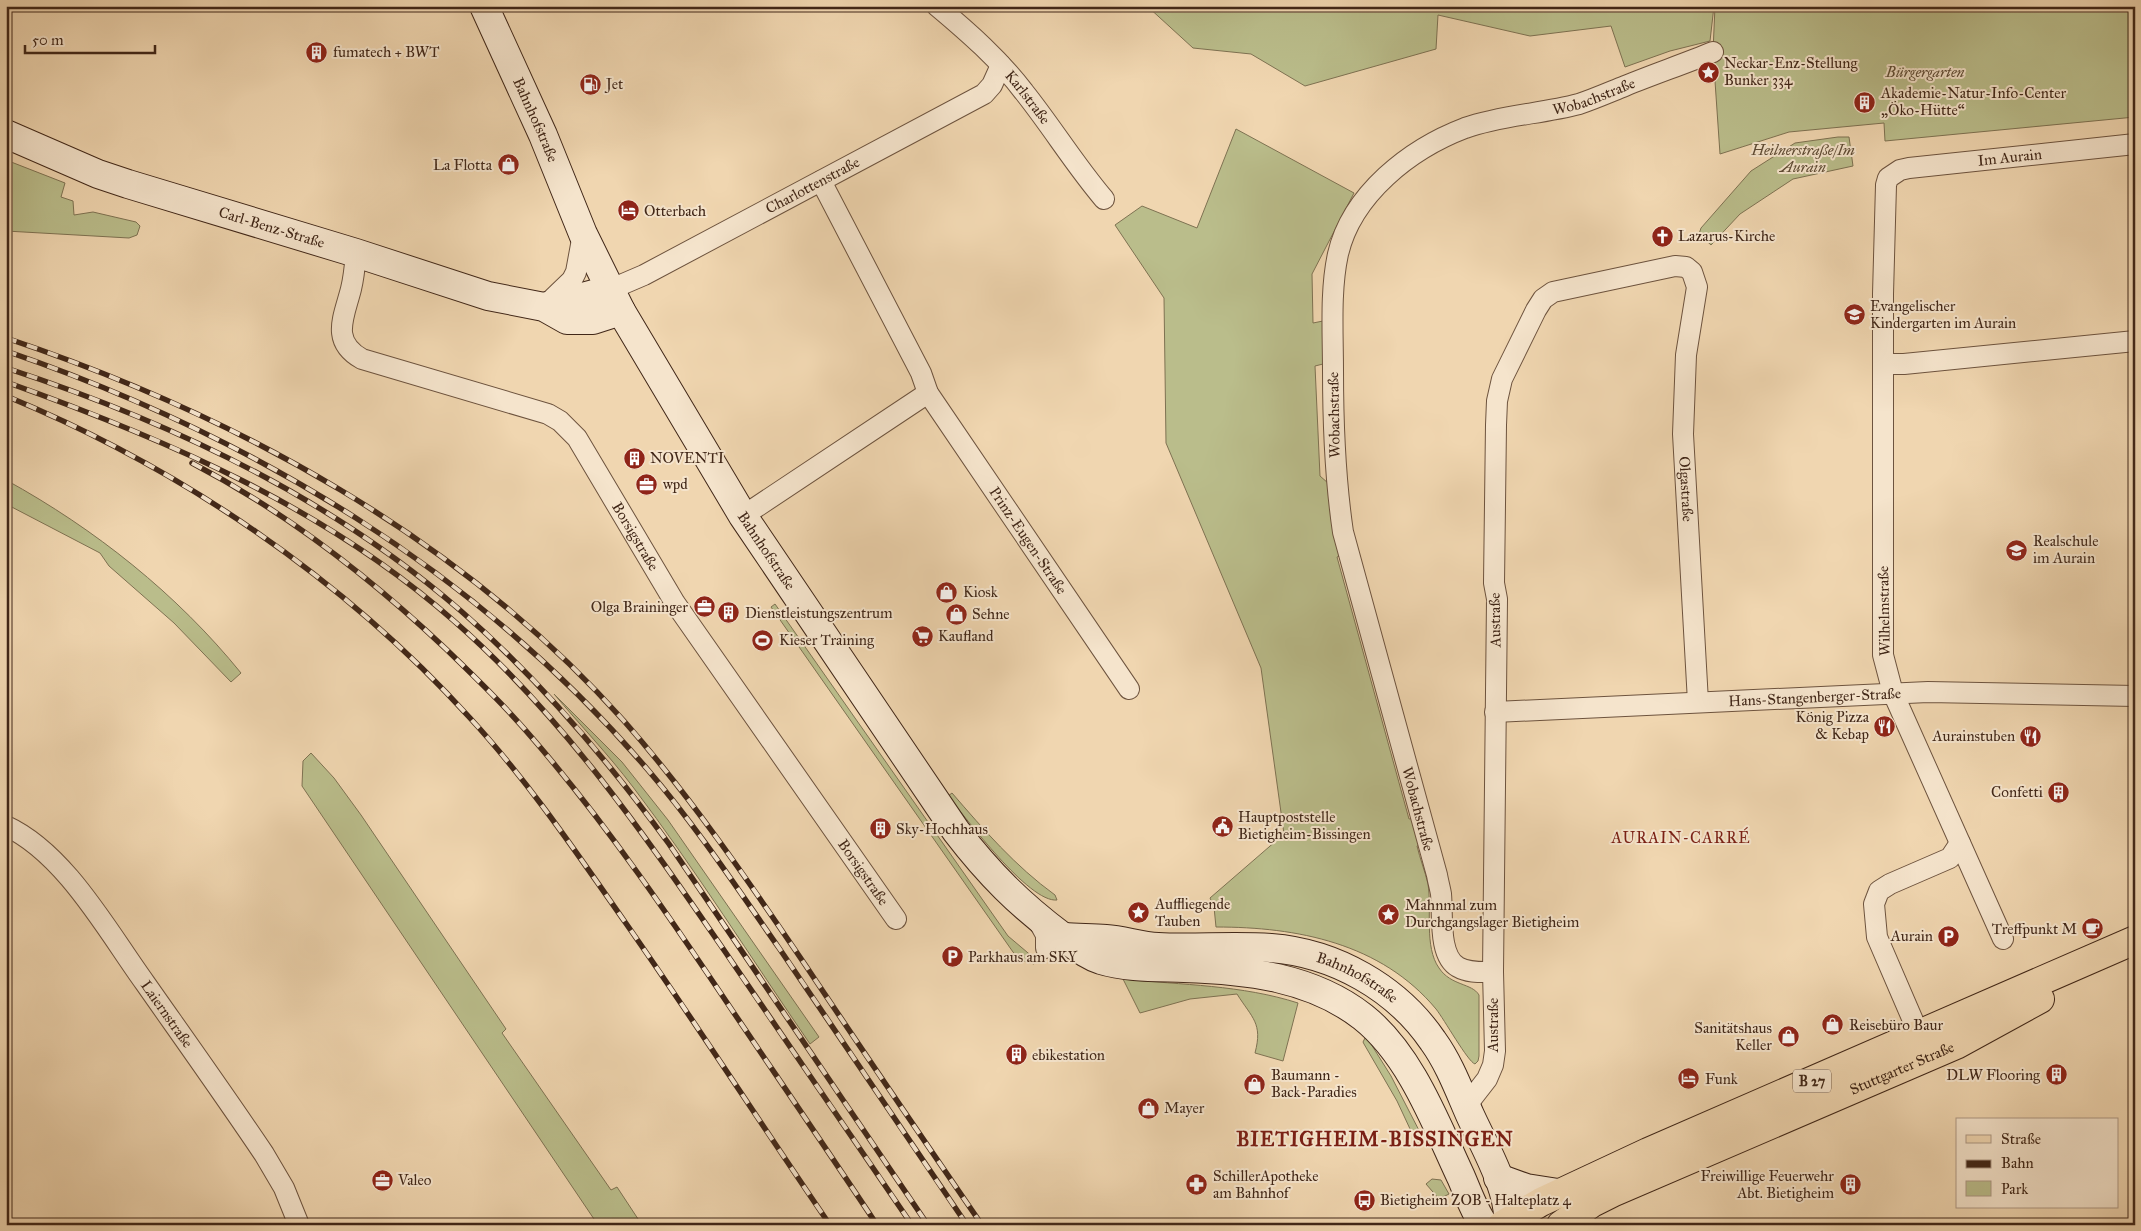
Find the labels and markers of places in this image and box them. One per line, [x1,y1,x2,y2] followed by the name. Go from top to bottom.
[305,40,329,64] building icon: fumatech + BWT
[333,43,440,61] place label: fumatech + BWT
[1724,54,1858,89] place label: Neckar-Enz-Stellung Bunker 334
[1696,60,1720,84] place icon: Neckar-Enz-Stellung Bunker 334
[578,72,602,96] fuel station icon: Jet
[604,75,624,94] place label: Jet
[1880,84,2066,119] place label: Akademie-Natur-Info-Center „Öko-Hütte“
[1853,90,1877,114] building icon: Akademie-Natur-Info-Center „Öko-Hütte“
[496,153,520,177] shop icon: La Flotta
[433,156,493,174] place label: La Flotta
[616,199,640,223] hotel icon: Otterbach
[644,202,707,220] place label: Otterbach
[1650,224,1674,248] church icon: Lazarus-Kirche
[1678,227,1775,245] place label: Lazarus-Kirche
[1870,297,2016,332] place label: Evangelischer Kindergarten im Aurain
[1842,303,1866,327] school or university icon: Evangelischer Kindergarten im Aurain
[622,446,646,470] building icon: NOVENTI
[650,449,724,467] place label: NOVENTI
[635,472,659,496] office icon: wpd
[663,475,688,493] place label: wpd
[2033,532,2098,567] place label: Realschule im Aurain
[2005,538,2029,562] school or university icon: Realschule im Aurain
[935,580,959,604] shop icon: Kiosk
[963,583,998,601] place label: Kiosk
[692,595,716,619] office icon: Olga Braininger
[591,598,688,616] place label: Olga Braininger
[717,601,741,625] building icon: Dienstleistungszentrum
[944,602,968,626] shop icon: Sehne
[745,604,893,622] place label: Dienstleistungszentrum
[972,605,1010,623] place label: Sehne
[910,624,934,648] supermarket icon: Kaufland
[938,627,994,645] place label: Kaufland
[751,628,775,652] sports icon: Kieser Training
[779,631,875,649] place label: Kieser Training
[1796,708,1870,743] place label: König Pizza & Kebap
[1873,714,1897,738] restaurant icon: König Pizza & Kebap
[2019,724,2043,748] restaurant icon: Aurainstuben
[1931,727,2015,745] place label: Aurainstuben
[2047,780,2071,804] building icon: Confetti
[1991,783,2043,801] place label: Confetti
[1238,808,1371,843] place label: Hauptpoststelle Bietigheim-Bissingen
[1210,814,1234,838] public building icon: Hauptpoststelle Bietigheim-Bissingen
[868,817,892,841] building icon: Sky-Hochhaus
[896,820,988,838] place label: Sky-Hochhaus
[1154,895,1230,930] place label: Auffliegende Tauben
[1405,896,1580,931] place label: Mahnmal zum Durchgangslager Bietigheim
[1127,901,1151,925] place icon: Auffliegende Tauben
[1377,902,1401,926] place icon: Mahnmal zum Durchgangslager Bietigheim
[2081,917,2105,941] cafe icon: Treffpunkt M
[1992,920,2077,938] place label: Treffpunkt M
[1937,924,1961,948] parking icon: Aurain
[1890,927,1933,945] place label: Aurain
[940,945,964,969] parking icon: Parkhaus am SKY
[968,948,1078,966] place label: Parkhaus am SKY
[1821,1013,1845,1037] shop icon: Reisebüro Baur
[1849,1016,1943,1034] place label: Reisebüro Baur
[1694,1019,1772,1054] place label: Sanitätshaus Keller
[1776,1025,1800,1049] shop icon: Sanitätshaus Keller
[1004,1043,1028,1067] building icon: ebikestation
[1032,1046,1105,1064] place label: ebikestation
[2044,1063,2068,1087] building icon: DLW Flooring
[1271,1066,1357,1101] place label: Baumann - Back-Paradies
[1946,1066,2041,1084] place label: DLW Flooring
[1677,1067,1701,1091] hotel icon: Funk
[1705,1070,1738,1088] place label: Funk
[1243,1072,1267,1096] shop icon: Baumann - Back-Paradies
[1136,1096,1160,1120] shop icon: Mayer
[1164,1099,1205,1117] place label: Mayer
[1213,1167,1318,1202] place label: SchillerApotheke am Bahnhof
[1701,1167,1834,1202] place label: Freiwillige Feuerwehr Abt. Bietigheim
[370,1168,394,1192] office icon: Valeo
[397,1171,432,1189] place label: Valeo
[1185,1173,1209,1197] pharmacy icon: SchillerApotheke am Bahnhof
[1838,1173,1862,1197] building icon: Freiwillige Feuerwehr Abt. Bietigheim
[1352,1188,1376,1212] bus stop icon: Bietigheim ZOB - Halteplatz 4
[1380,1191,1571,1209] place label: Bietigheim ZOB - Halteplatz 4

